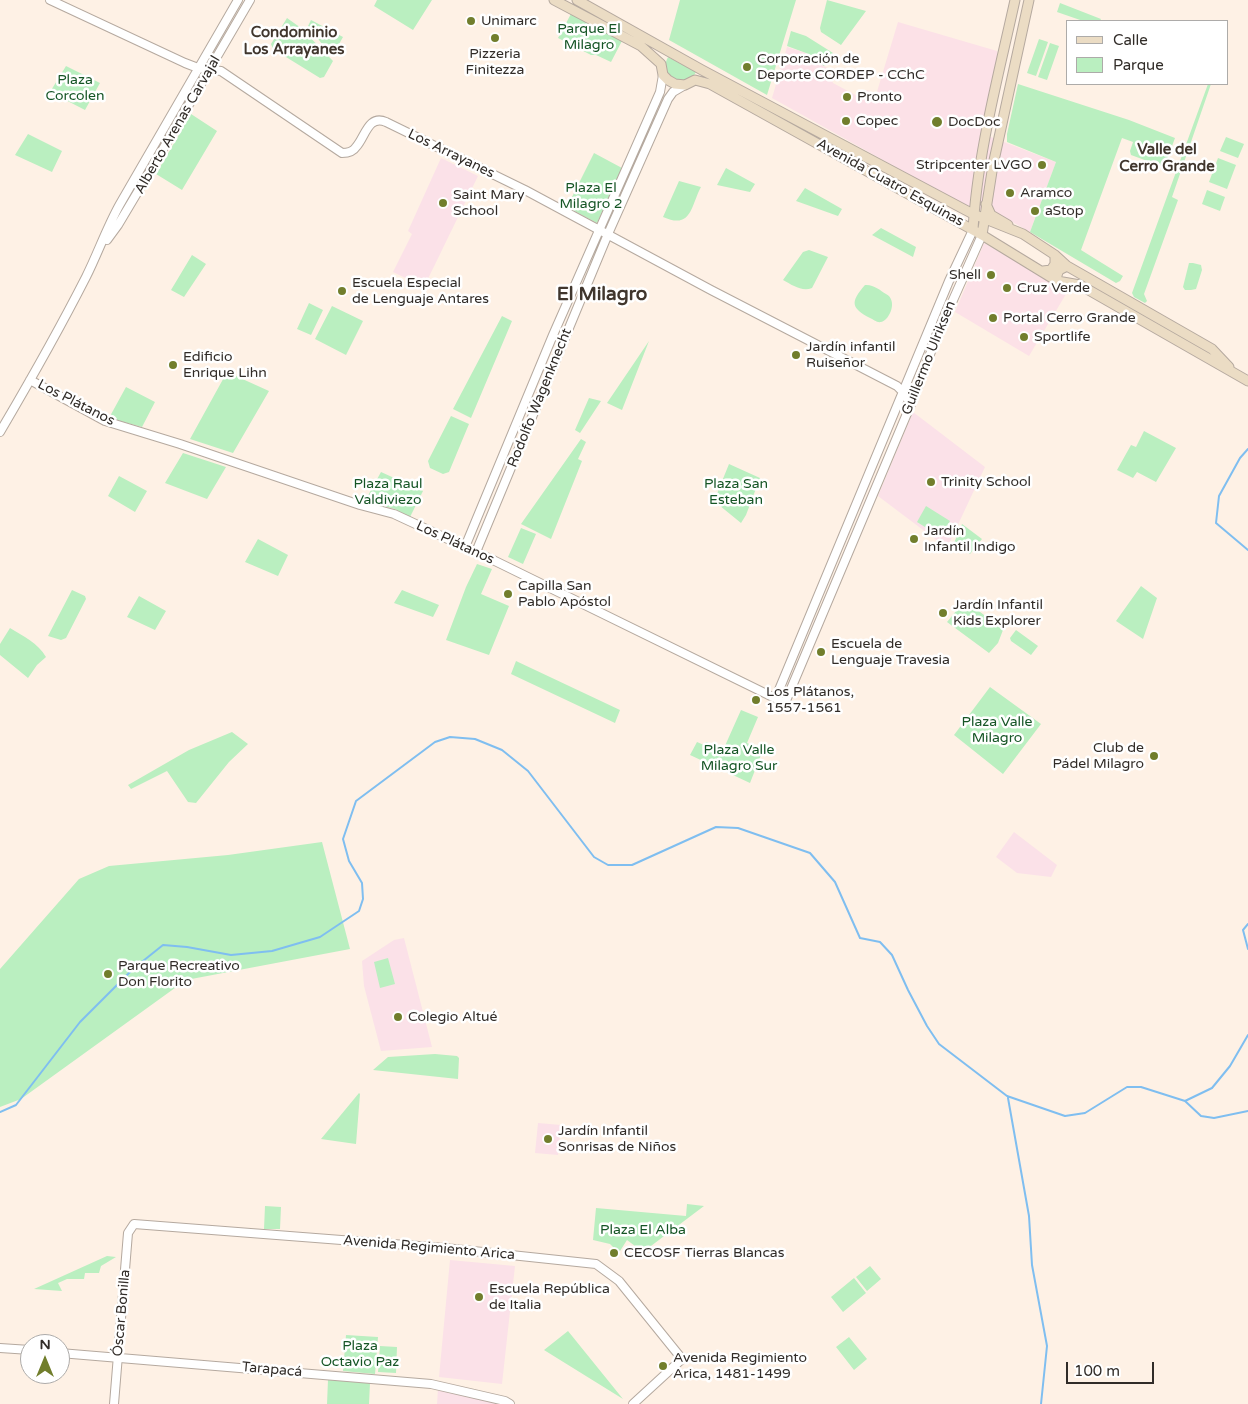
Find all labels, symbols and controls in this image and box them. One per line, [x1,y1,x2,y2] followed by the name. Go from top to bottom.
[481,13,537,29] place label: Unimarc
[465,15,477,27] marker: Unimarc
[1066,20,1228,85] legend
[557,21,621,54] park label: Parque El Milagro
[244,24,344,59] district label: Condominio Los Arrayanes
[1113,31,1148,49] text: Calle
[489,32,501,44] marker: Pizzeria Finitezza
[466,46,524,78] place label: Pizzeria Finitezza
[757,51,925,84] place label: Corporación de Deporte CORDEP - CChC
[132,53,224,197] street label: Alberto Arenas Carvajal
[1113,56,1164,74] text: Parque
[741,61,753,73] marker: Corporación de Deporte CORDEP - CChC
[45,72,105,104] park label: Plaza Corcolen
[857,89,902,105] place label: Pronto
[841,91,853,103] marker: Pronto
[856,113,898,129] place label: Copec
[948,114,1000,130] place label: DocDoc
[840,115,852,127] marker: Copec
[930,115,944,129] marker: DocDoc
[405,126,497,182] street label: Los Arrayanes
[814,136,966,230] street label: Avenida Cuatro Esquinas
[1119,141,1215,176] district label: Valle del Cerro Grande
[916,157,1032,173] place label: Stripcenter LVGO
[1036,159,1048,171] marker: Stripcenter LVGO
[559,180,623,212] park label: Plaza El Milagro 2
[1020,185,1072,201] place label: Aramco
[453,187,525,220] place label: Saint Mary School
[1004,187,1016,199] marker: Aramco
[437,197,449,209] marker: Saint Mary School
[1045,203,1084,219] place label: aStop
[1029,205,1041,217] marker: aStop
[949,267,981,283] place label: Shell
[985,269,997,281] marker: Shell
[352,275,489,308] place label: Escuela Especial de Lenguaje Antares
[1017,280,1090,296] place label: Cruz Verde
[1001,282,1013,294] marker: Cruz Verde
[557,284,647,306] district label: El Milagro
[336,285,348,297] marker: Escuela Especial de Lenguaje Antares
[898,299,960,417] street label: Guillermo Ulriksen
[1003,310,1136,326] place label: Portal Cerro Grande
[987,312,999,324] marker: Portal Cerro Grande
[504,326,576,470] street label: Rodolfo Wagenknecht
[1034,329,1090,345] place label: Sportlife
[1018,331,1030,343] marker: Sportlife
[806,339,896,372] place label: Jardín infantil Ruiseñor
[183,349,267,382] place label: Edificio Enrique Lihn
[790,349,802,361] marker: Jardín infantil Ruiseñor
[167,359,179,371] marker: Edificio Enrique Lihn
[35,376,117,430] street label: Los Plátanos
[941,474,1031,490] place label: Trinity School
[354,476,422,508] park label: Plaza Raul Valdiviezo
[704,476,768,508] park label: Plaza San Esteban
[925,476,937,488] marker: Trinity School
[413,518,497,568] street label: Los Plátanos
[924,523,1016,556] place label: Jardín Infantil Indigo
[908,533,920,545] marker: Jardín Infantil Indigo
[518,578,611,610] place label: Capilla San Pablo Apóstol
[502,588,514,600] marker: Capilla San Pablo Apóstol
[953,597,1043,630] place label: Jardín Infantil Kids Explorer
[937,607,949,619] marker: Jardín Infantil Kids Explorer
[831,636,950,669] place label: Escuela de Lenguaje Travesia
[815,646,827,658] marker: Escuela de Lenguaje Travesia
[766,684,854,716] place label: Los Plátanos, 1557-1561
[750,694,762,706] marker: Los Plátanos, 1557-1561
[962,714,1032,746] park label: Plaza Valle Milagro
[1052,740,1144,772] place label: Club de Pádel Milagro
[701,742,777,774] park label: Plaza Valle Milagro Sur
[1148,750,1160,762] marker: Club de Pádel Milagro
[118,958,240,990] place label: Parque Recreativo Don Florito
[102,968,114,980] marker: Parque Recreativo Don Florito
[408,1009,498,1025] place label: Colegio Altué
[392,1011,404,1023] marker: Colegio Altué
[558,1123,676,1156] place label: Jardín Infantil Sonrisas de Niños
[542,1133,554,1145] marker: Jardín Infantil Sonrisas de Niños
[600,1222,686,1238] park label: Plaza El Alba
[342,1232,516,1264] street label: Avenida Regimiento Arica
[624,1245,784,1261] place label: CECOSF Tierras Blancas
[608,1247,620,1259] marker: CECOSF Tierras Blancas
[110,1269,134,1357] street label: Óscar Bonilla
[489,1281,610,1314] place label: Escuela República de Italia
[473,1291,485,1303] marker: Escuela República de Italia
[20,1334,70,1384] north arrow
[39,1336,51,1353] text: N
[321,1338,399,1370] park label: Plaza Octavio Paz
[673,1350,807,1382] place label: Avenida Regimiento Arica, 1481-1499
[1068,1352,1156,1384] scale bar
[241,1359,303,1381] street label: Tarapacá
[657,1360,669,1372] marker: Avenida Regimiento Arica, 1481-1499
[1074,1362,1120,1380] text: 100 m

